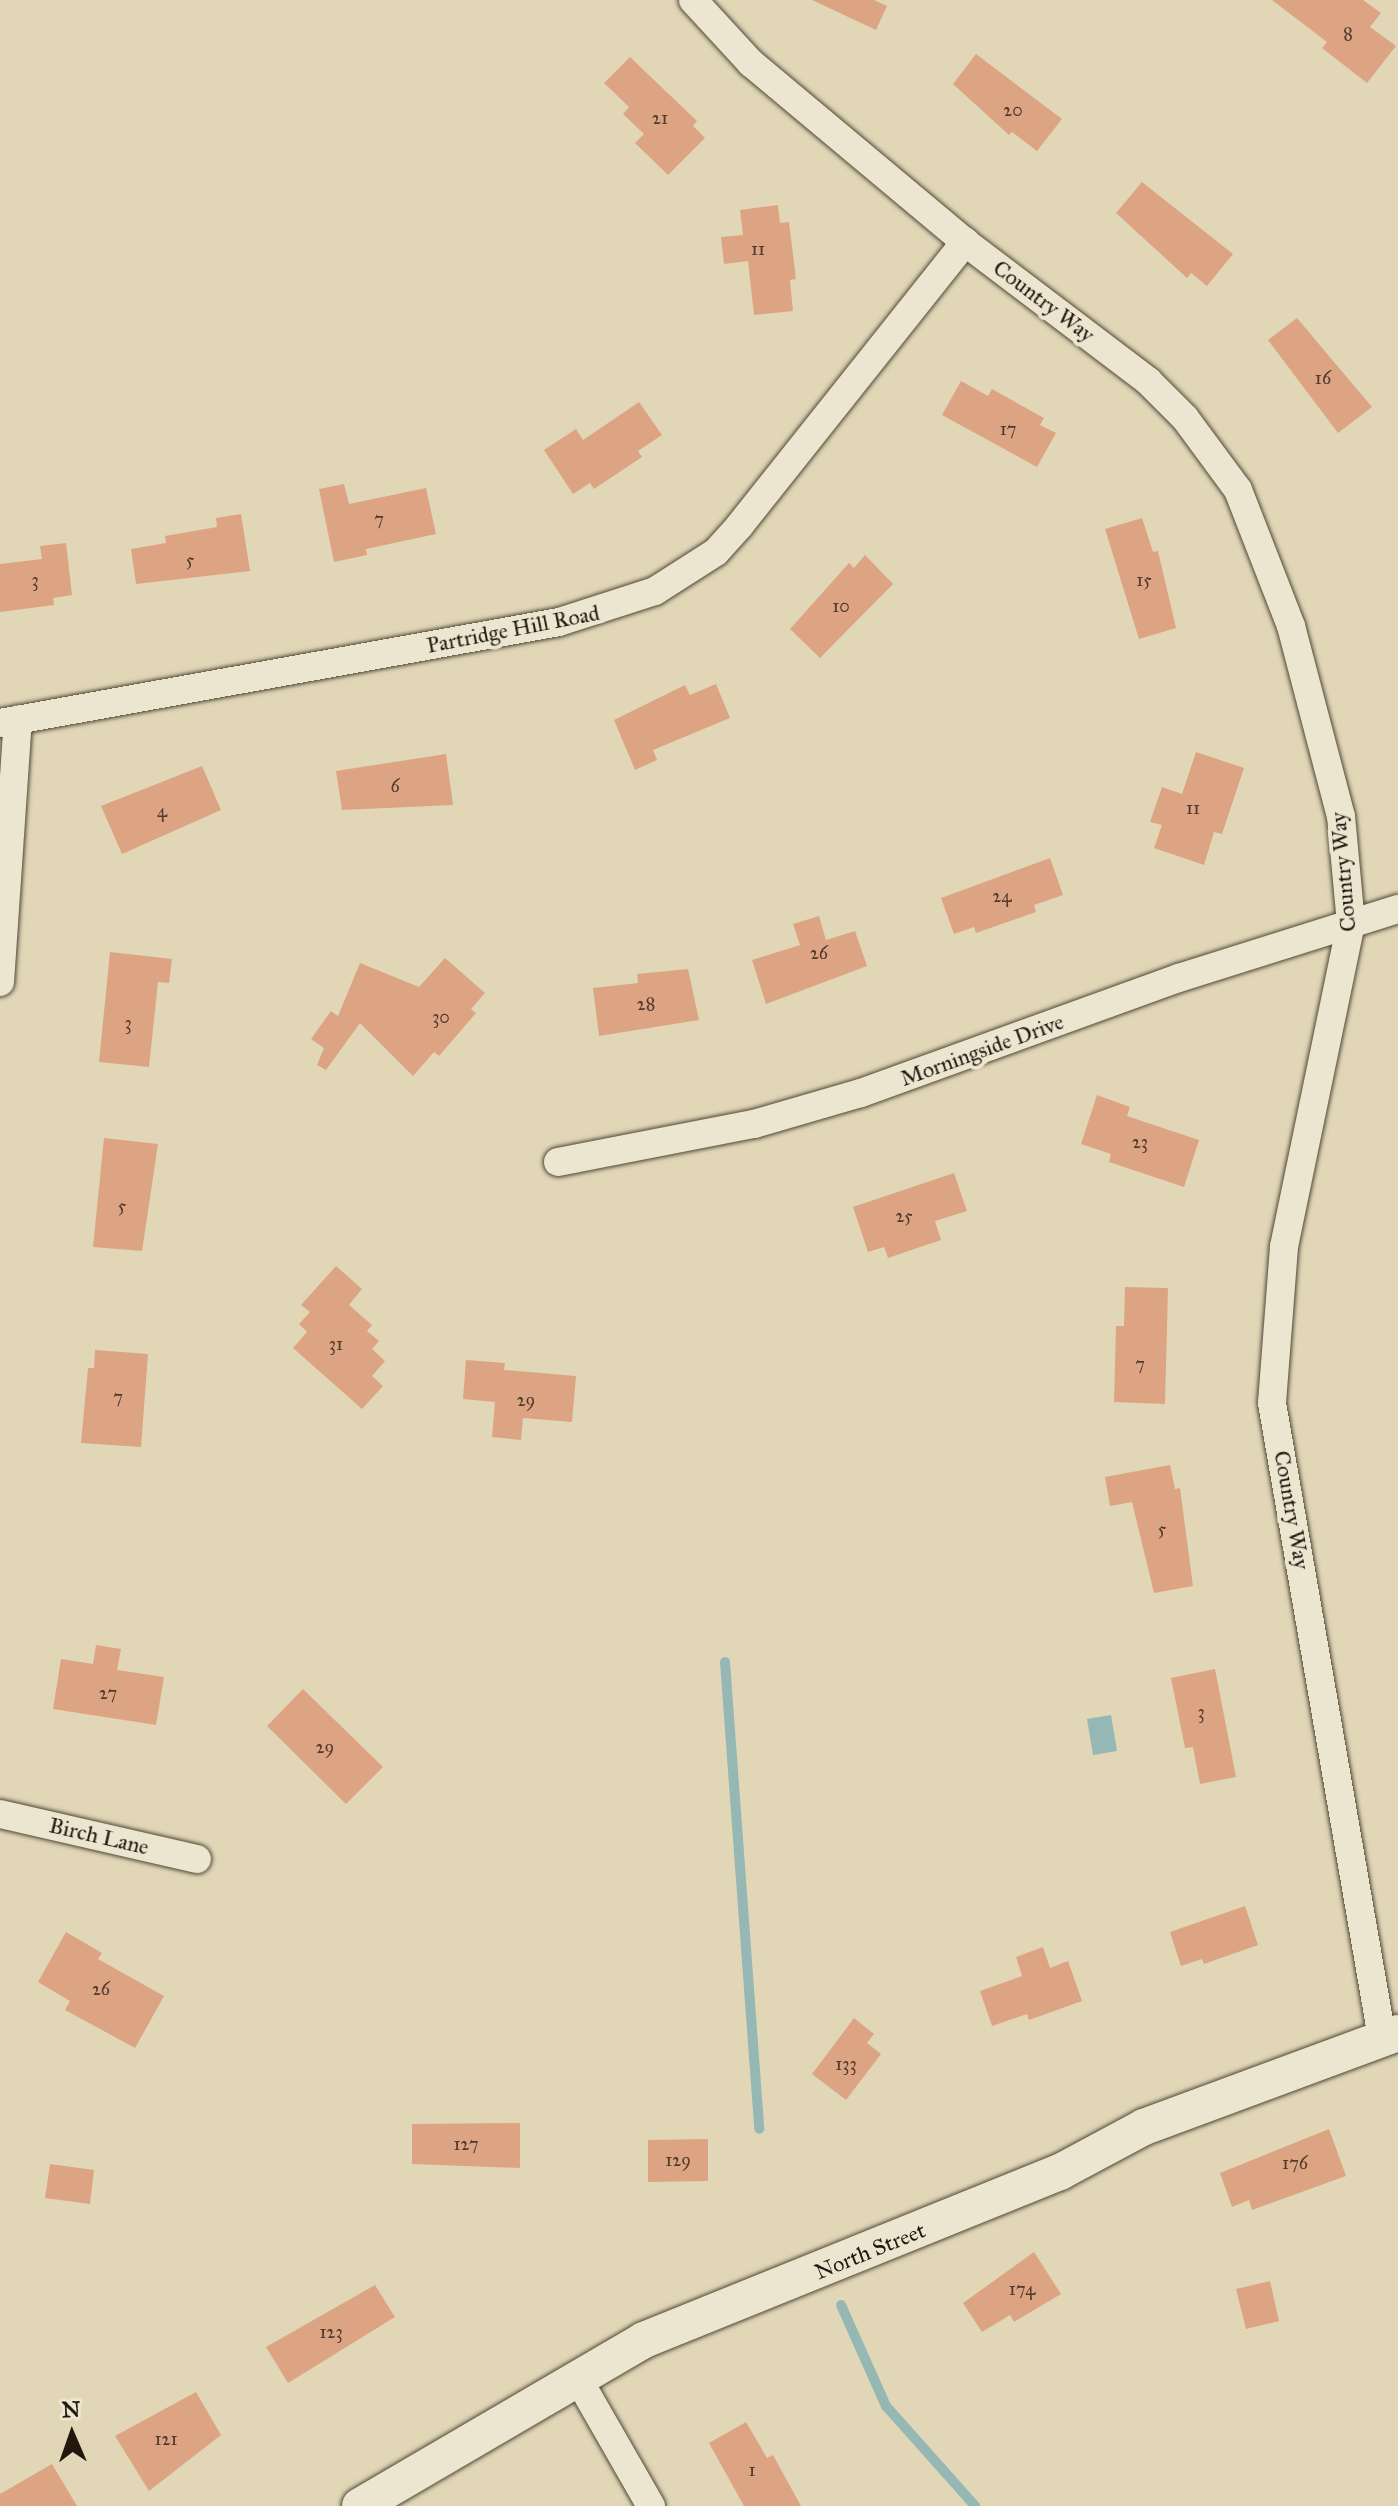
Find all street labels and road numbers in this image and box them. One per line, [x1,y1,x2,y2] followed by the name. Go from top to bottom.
[988,254,1100,348] street label: Country Way
[424,599,602,659] street label: Partridge Hill Road
[1325,811,1361,933] street label: Country Way
[897,1008,1067,1092] street label: Morningside Drive
[1269,1449,1315,1571] street label: Country Way
[47,1812,151,1860] street label: Birch Lane
[811,2217,929,2285] street label: North Street

